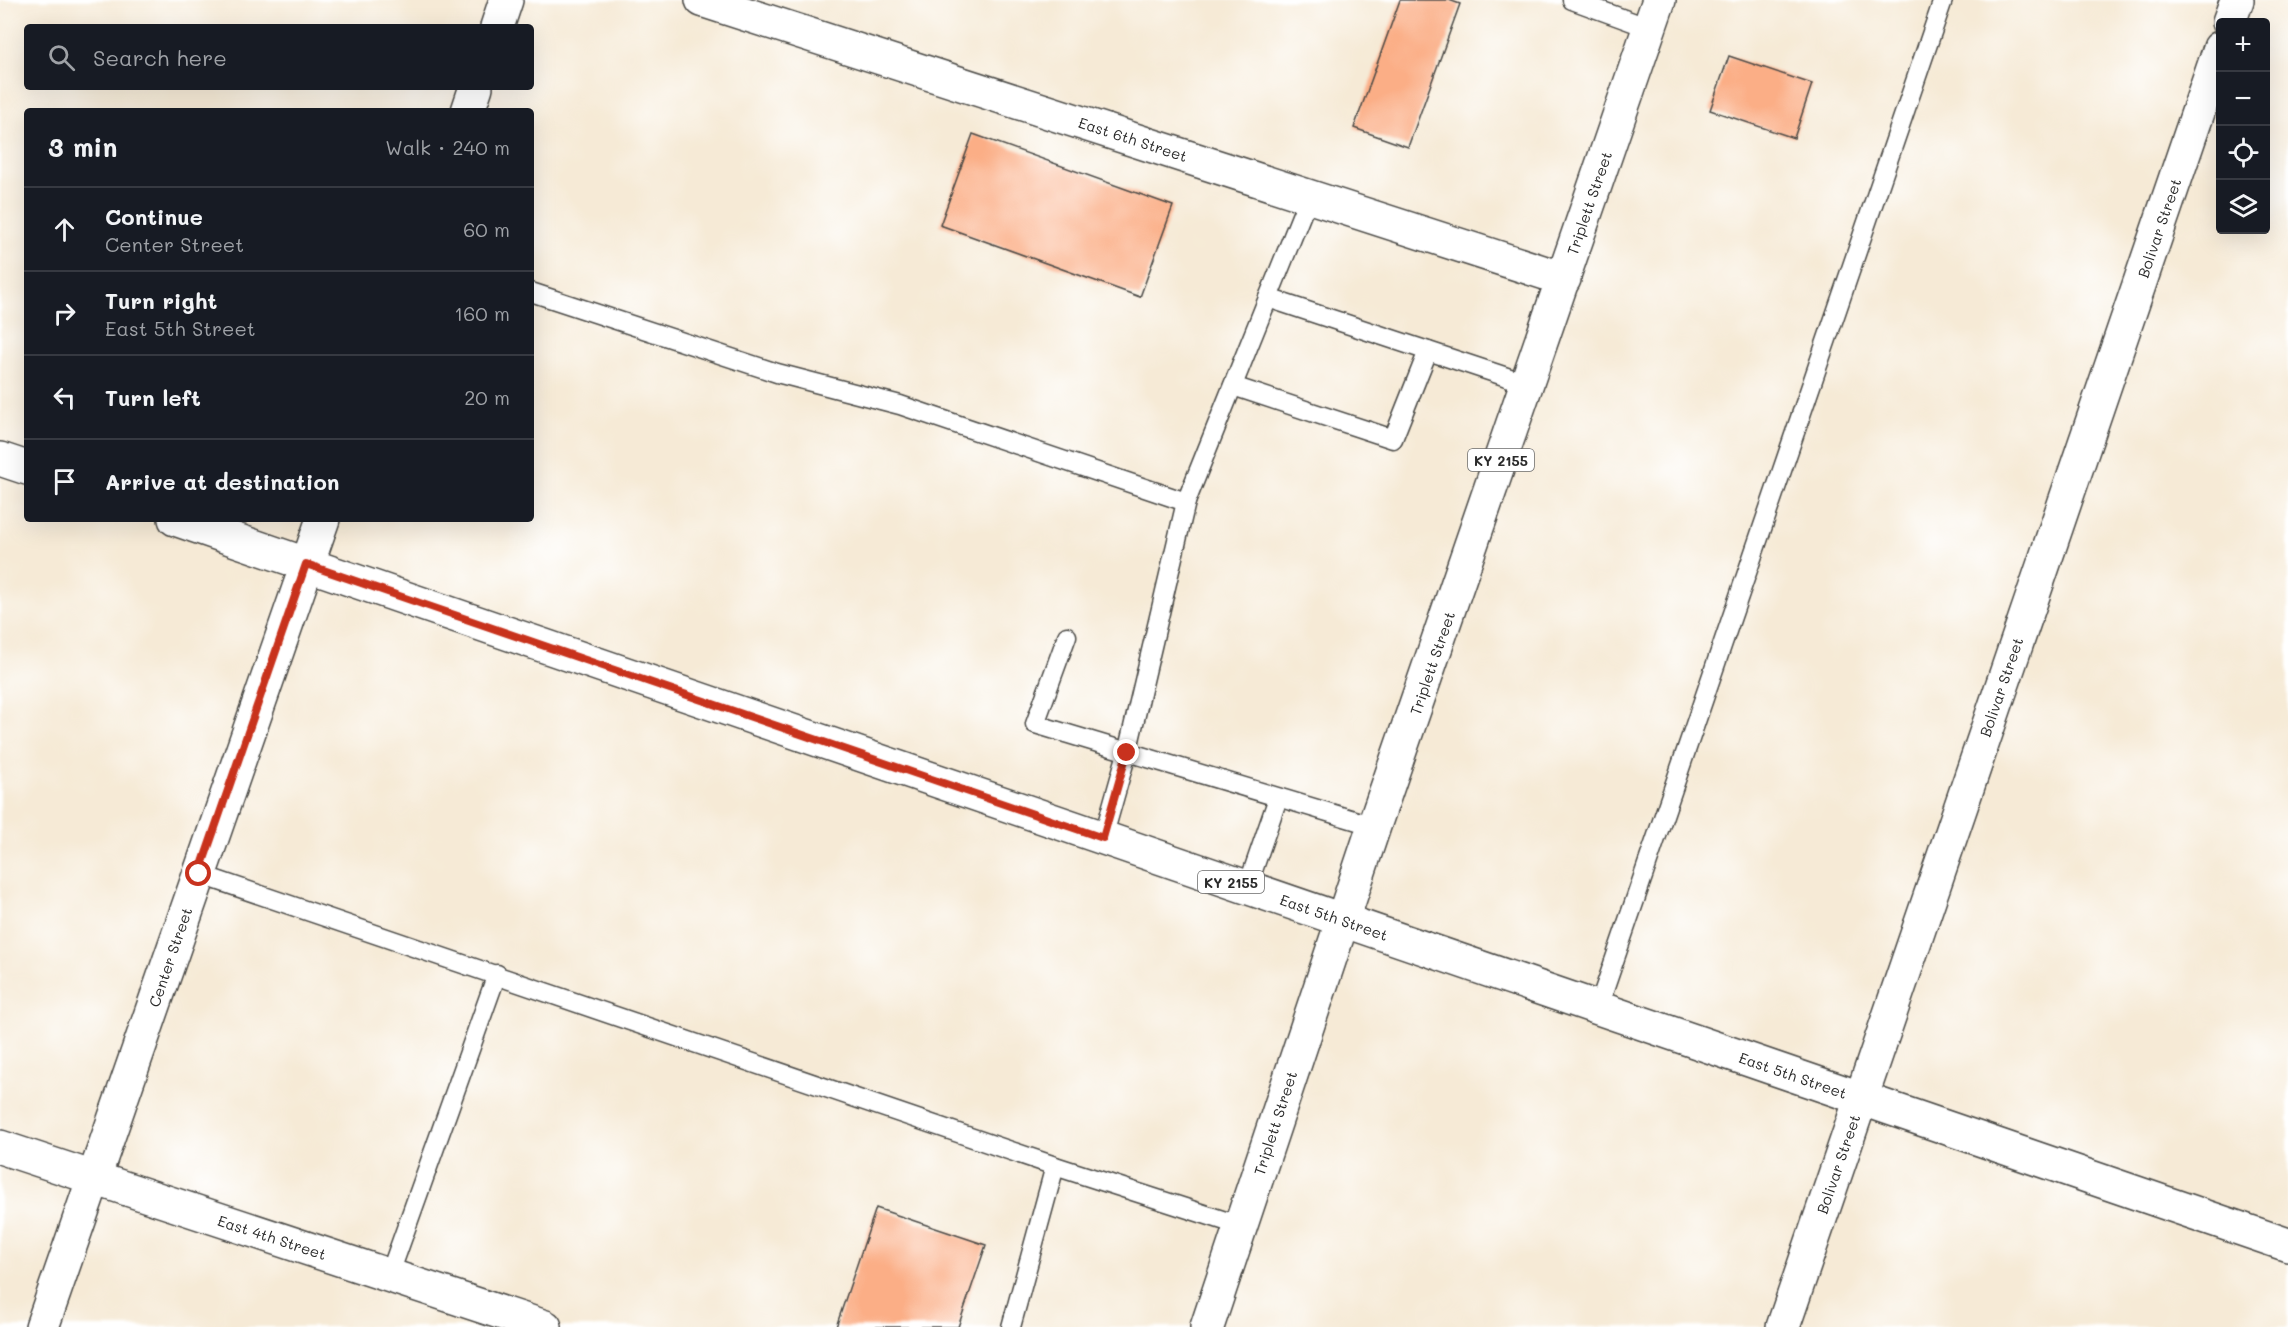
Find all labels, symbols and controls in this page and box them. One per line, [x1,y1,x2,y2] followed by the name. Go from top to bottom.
[2216,18,2270,234] map controls
[2216,18,2270,72] button: +
[24,24,534,90] search box
[45,41,78,74] icon: search
[93,43,227,72] text: Search here
[2216,72,2270,126] button: −
[1076,112,1190,166] street label: East 6th Street
[2216,126,2270,180] button: locate
[48,130,117,164] text: 3 min
[385,134,510,160] text: Walk · 240 m
[1562,148,1616,258] street label: Triplett Street
[2133,176,2185,280] street label: Bolivar Street
[2216,180,2270,234] button: layers
[105,202,203,231] text: Continue
[48,213,81,246] icon: ahead
[463,216,510,242] text: 60 m
[105,231,244,257] text: Center Street
[105,286,217,315] text: Turn right
[48,297,81,330] icon: right
[454,300,510,326] text: 160 m
[105,315,256,341] text: East 5th Street
[48,381,81,414] icon: left
[105,383,201,412] text: Turn left
[464,384,510,410] text: 20 m
[1468,449,1534,471] road number: KY 2155
[48,465,81,498] icon: arrive
[105,467,340,496] text: Arrive at destination
[1405,608,1459,718] street label: Triplett Street
[1975,635,2027,739] street label: Bolivar Street
[1113,739,1139,765] route end
[185,860,211,886] route start
[1198,871,1264,893] road number: KY 2155
[1277,889,1391,945] street label: East 5th Street
[144,904,196,1010] street label: Center Street
[1736,1047,1850,1103] street label: East 5th Street
[1249,1068,1301,1178] street label: Triplett Street
[1812,1112,1864,1216] street label: Bolivar Street
[215,1210,329,1264] street label: East 4th Street

